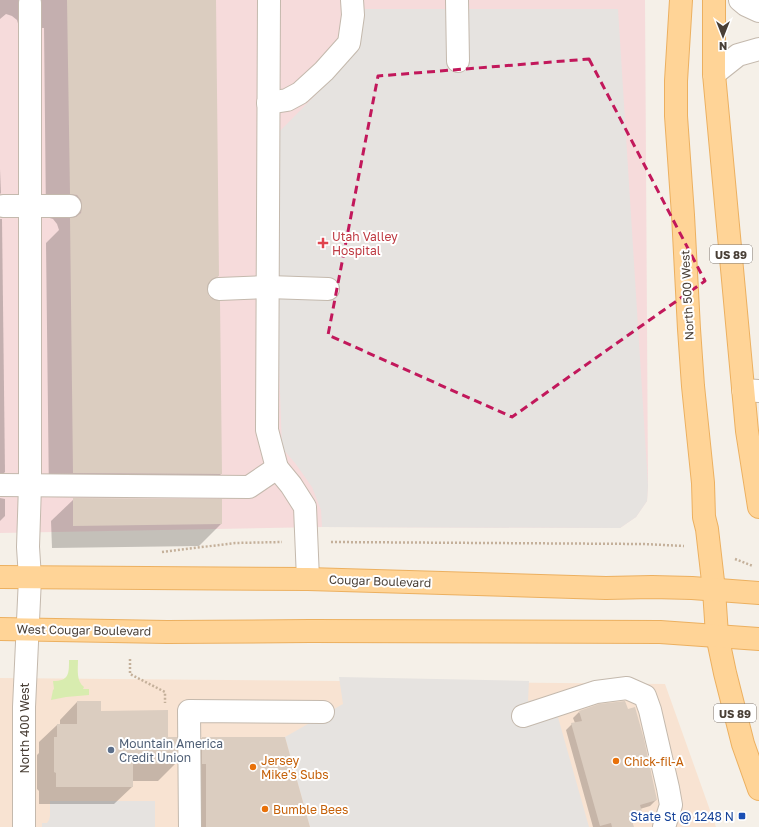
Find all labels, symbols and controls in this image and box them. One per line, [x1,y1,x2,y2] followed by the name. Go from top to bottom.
[703,16,743,56] north arrow
[719,40,727,53] text: N
[332,229,398,258] place label: Utah Valley Hospital
[317,237,329,249] marker: Utah Valley Hospital
[710,245,752,263] road number: US 89
[677,249,697,341] street label: North 500 West
[329,572,431,590] street label: Cougar Boulevard
[17,621,151,639] street label: West Cougar Boulevard
[17,682,32,773] street label: North 400 West
[714,704,756,722] road number: US 89
[119,736,223,765] place label: Mountain America Credit Union
[106,745,116,755] marker: Mountain America Credit Union
[261,753,329,782] place label: Jersey Mike's Subs
[624,754,684,769] place label: Chick-fil-A
[611,756,621,766] marker: Chick-fil-A
[248,762,258,772] marker: Jersey Mike's Subs
[273,802,348,817] place label: Bumble Bees
[260,804,270,814] marker: Bumble Bees
[630,809,734,824] place label: State St @ 1248 N
[737,811,747,821] marker: State St @ 1248 N

